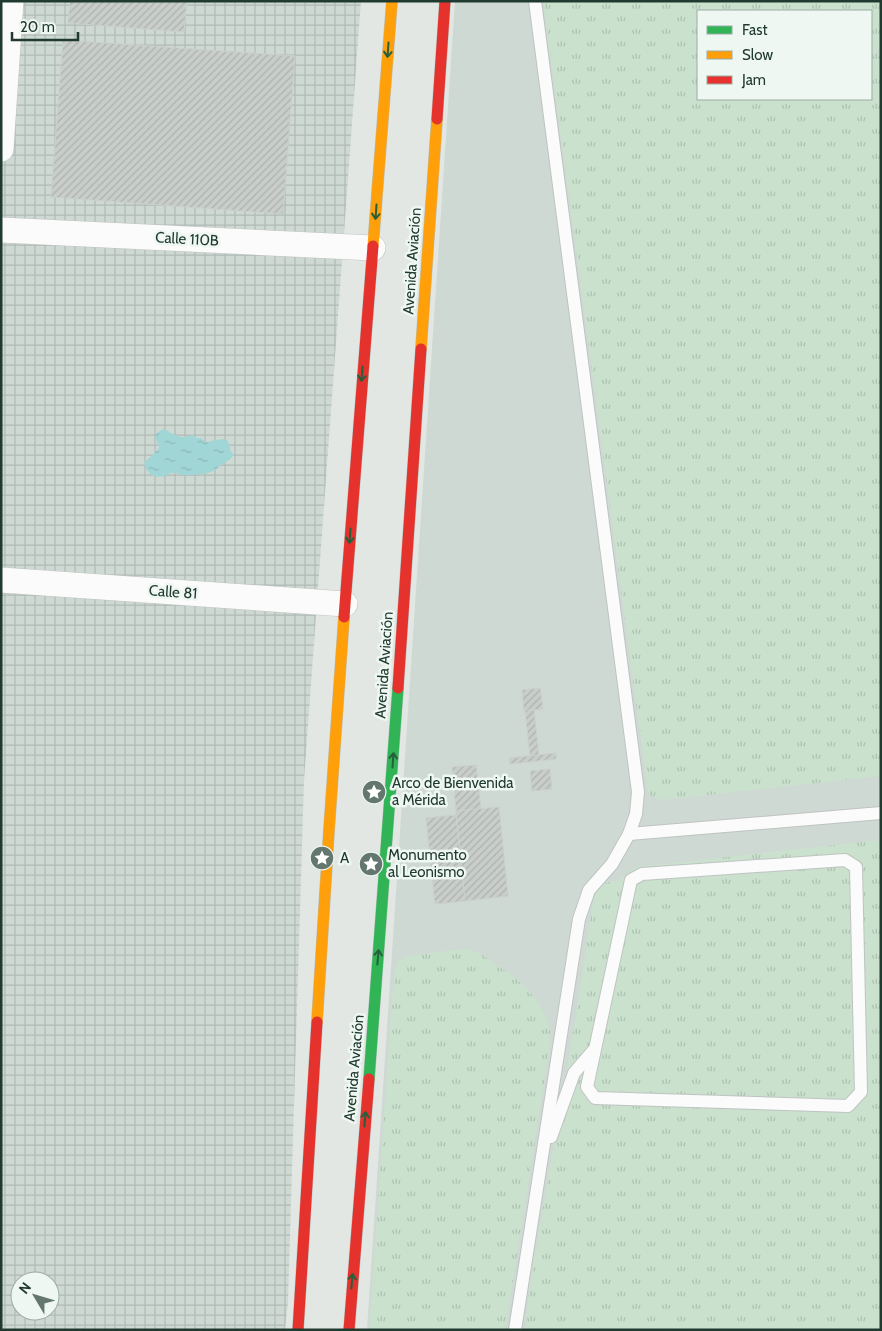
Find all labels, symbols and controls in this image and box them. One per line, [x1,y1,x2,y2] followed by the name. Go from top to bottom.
[12,10,79,42] scale bar
[697,10,872,100] legend
[20,18,55,36] text: 20 m
[742,21,767,39] text: Fast
[383,42,393,58] one-way arrow
[742,46,773,64] text: Slow
[741,71,766,89] text: Jam
[371,204,380,220] one-way arrow
[399,207,425,315] street label: Avenida Aviación
[155,228,219,250] street label: Calle 110B
[358,366,367,382] one-way arrow
[346,528,355,544] one-way arrow
[148,581,198,603] street label: Calle 81
[371,611,397,719] street label: Avenida Aviación
[388,753,398,769] one-way arrow
[392,774,514,809] place label: Arco de Bienvenida a Mérida
[361,779,387,805] place icon: Arco de Bienvenida a Mérida
[309,845,335,871] place icon: A
[388,846,467,881] place label: Monumento al Leonismo
[340,849,350,867] place label: A
[358,851,384,877] place icon: Monumento al Leonismo
[374,949,383,965] one-way arrow
[340,1014,368,1122] street label: Avenida Aviación
[361,1111,370,1127] one-way arrow
[10,1271,60,1321] north arrow
[348,1273,357,1289] one-way arrow
[15,1279,35,1297] text: N

